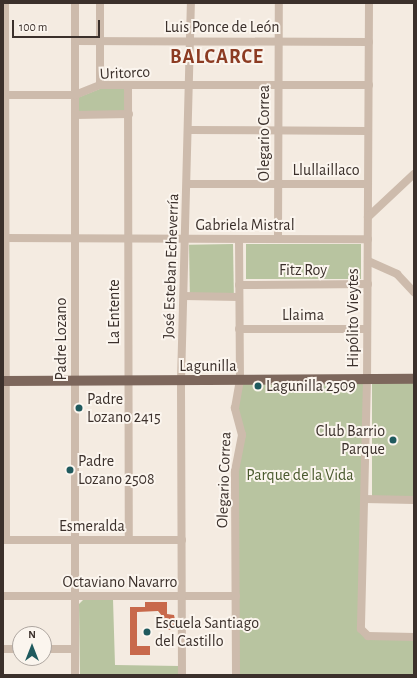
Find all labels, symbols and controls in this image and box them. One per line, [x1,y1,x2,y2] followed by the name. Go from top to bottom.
[14,12,102,38] scale bar
[164,17,280,37] street label: Luis Ponce de León
[19,21,47,33] text: 100 m
[170,45,264,69] district label: BALCARCE
[99,62,151,84] street label: Uritorco
[254,85,274,181] street label: Olegario Correa
[292,160,360,180] street label: Llullaillaco
[159,193,183,339] street label: José Esteban Echeverría
[195,215,295,235] street label: Gabriela Mistral
[279,260,327,280] street label: Fitz Roy
[343,268,363,368] street label: Hipólito Vieytes
[104,279,124,345] street label: La Entente
[51,298,71,380] street label: Padre Lozano
[282,305,324,325] street label: Llaima
[179,356,237,376] street label: Lagunilla
[266,376,356,396] place label: Lagunilla 2509
[253,381,263,391] marker: Lagunilla 2509
[87,389,161,427] place label: Padre Lozano 2415
[74,403,84,413] marker: Padre Lozano 2415
[316,421,385,459] place label: Club Barrio Parque
[213,431,235,529] street label: Olegario Correa
[388,435,398,445] marker: Club Barrio Parque
[78,451,155,489] place label: Padre Lozano 2508
[65,465,75,475] marker: Padre Lozano 2508
[246,465,354,485] park label: Parque de la Vida
[59,516,125,536] street label: Esmeralda
[63,572,177,592] street label: Octaviano Navarro
[155,613,259,651] place label: Escuela Santiago del Castillo
[12,626,52,666] north arrow
[142,627,152,637] marker: Escuela Santiago del Castillo
[28,629,36,640] text: N

